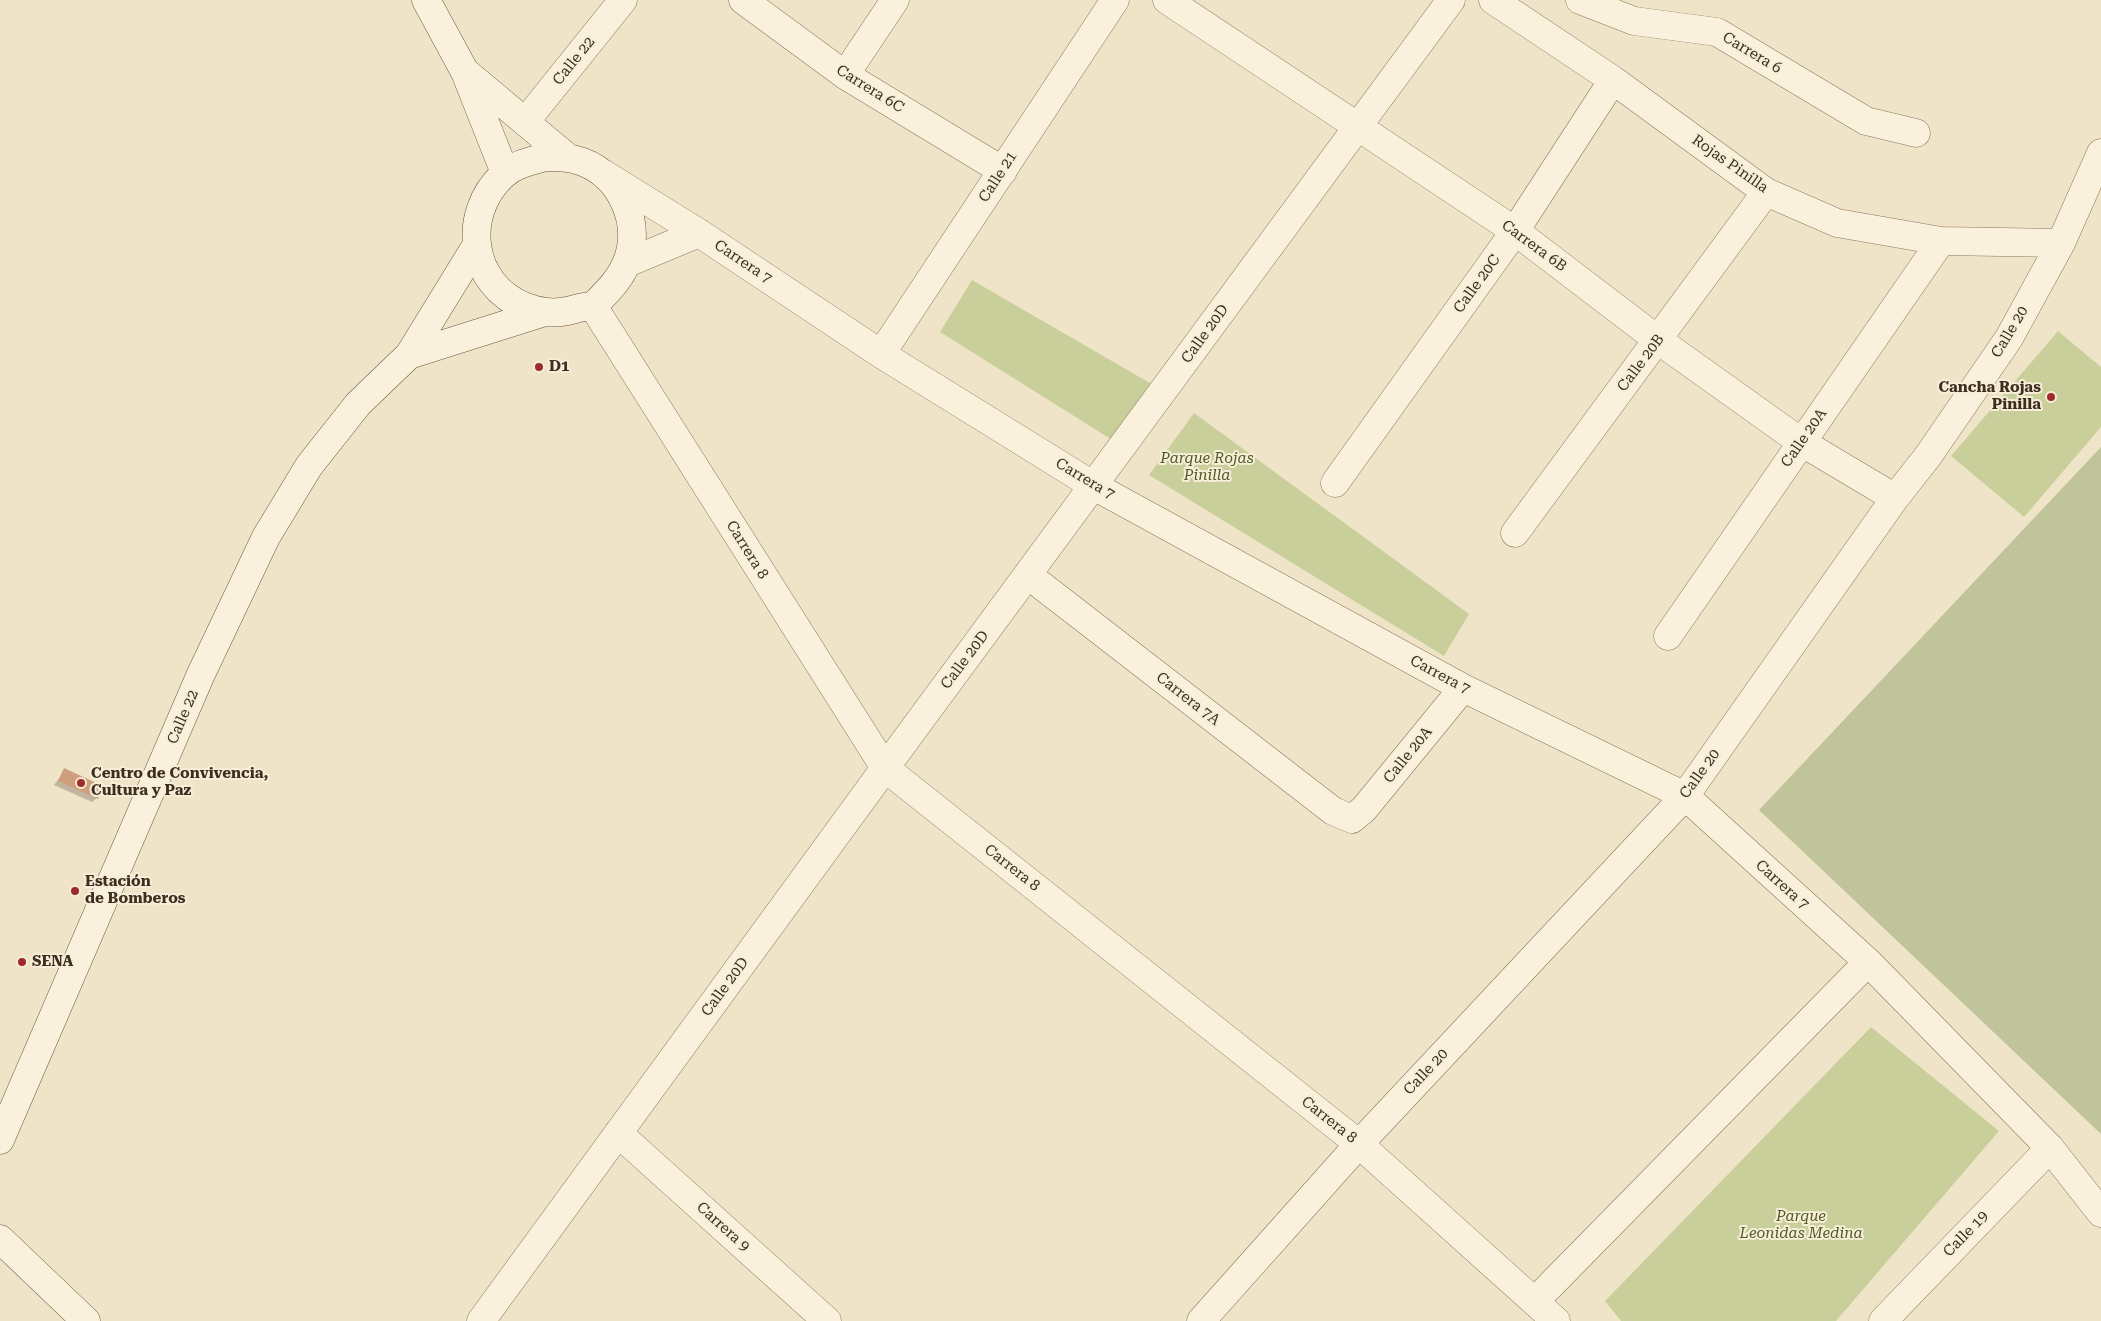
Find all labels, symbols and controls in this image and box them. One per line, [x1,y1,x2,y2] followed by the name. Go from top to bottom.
[1719,28,1785,78] street label: Carrera 6
[549,33,599,89] street label: Calle 22
[833,61,907,117] street label: Carrera 6C
[1688,131,1772,197] street label: Rojas Pinilla
[975,148,1021,206] street label: Calle 21
[1498,216,1570,276] street label: Carrera 6B
[711,236,775,288] street label: Carrera 7
[1450,251,1504,317] street label: Calle 20C
[1178,301,1232,367] street label: Calle 20D
[1988,303,2032,361] street label: Calle 20
[1614,331,1668,395] street label: Calle 20B
[549,358,569,376] place label: D1
[533,361,545,373] marker: D1
[1938,379,2041,414] place label: Cancha Rojas Pinilla
[2045,391,2057,403] marker: Cancha Rojas Pinilla
[1777,405,1831,471] street label: Calle 20A
[1160,450,1254,485] park label: Parque Rojas Pinilla
[1052,454,1118,504] street label: Carrera 7
[722,517,772,583] street label: Carrera 8
[937,627,993,693] street label: Calle 20D
[1407,652,1473,698] street label: Carrera 7
[1152,668,1224,730] street label: Carrera 7A
[164,687,202,747] street label: Calle 22
[1380,723,1436,787] street label: Calle 20A
[1676,746,1724,802] street label: Calle 20
[91,765,268,800] place label: Centro de Convivencia, Cultura y Paz
[75,777,87,789] marker: Centro de Convivencia, Cultura y Paz
[981,841,1043,895] street label: Carrera 8
[1752,856,1812,914] street label: Carrera 7
[85,873,186,908] place label: Estación de Bomberos
[69,885,81,897] marker: Estación de Bomberos
[32,953,73,971] place label: SENA
[698,954,752,1020] street label: Calle 20D
[16,956,28,968] marker: SENA
[1400,1045,1452,1099] street label: Calle 20
[1298,1093,1360,1147] street label: Carrera 8
[693,1198,753,1256] street label: Carrera 9
[1940,1207,1992,1261] street label: Calle 19
[1740,1208,1862,1243] park label: Parque Leonidas Medina

